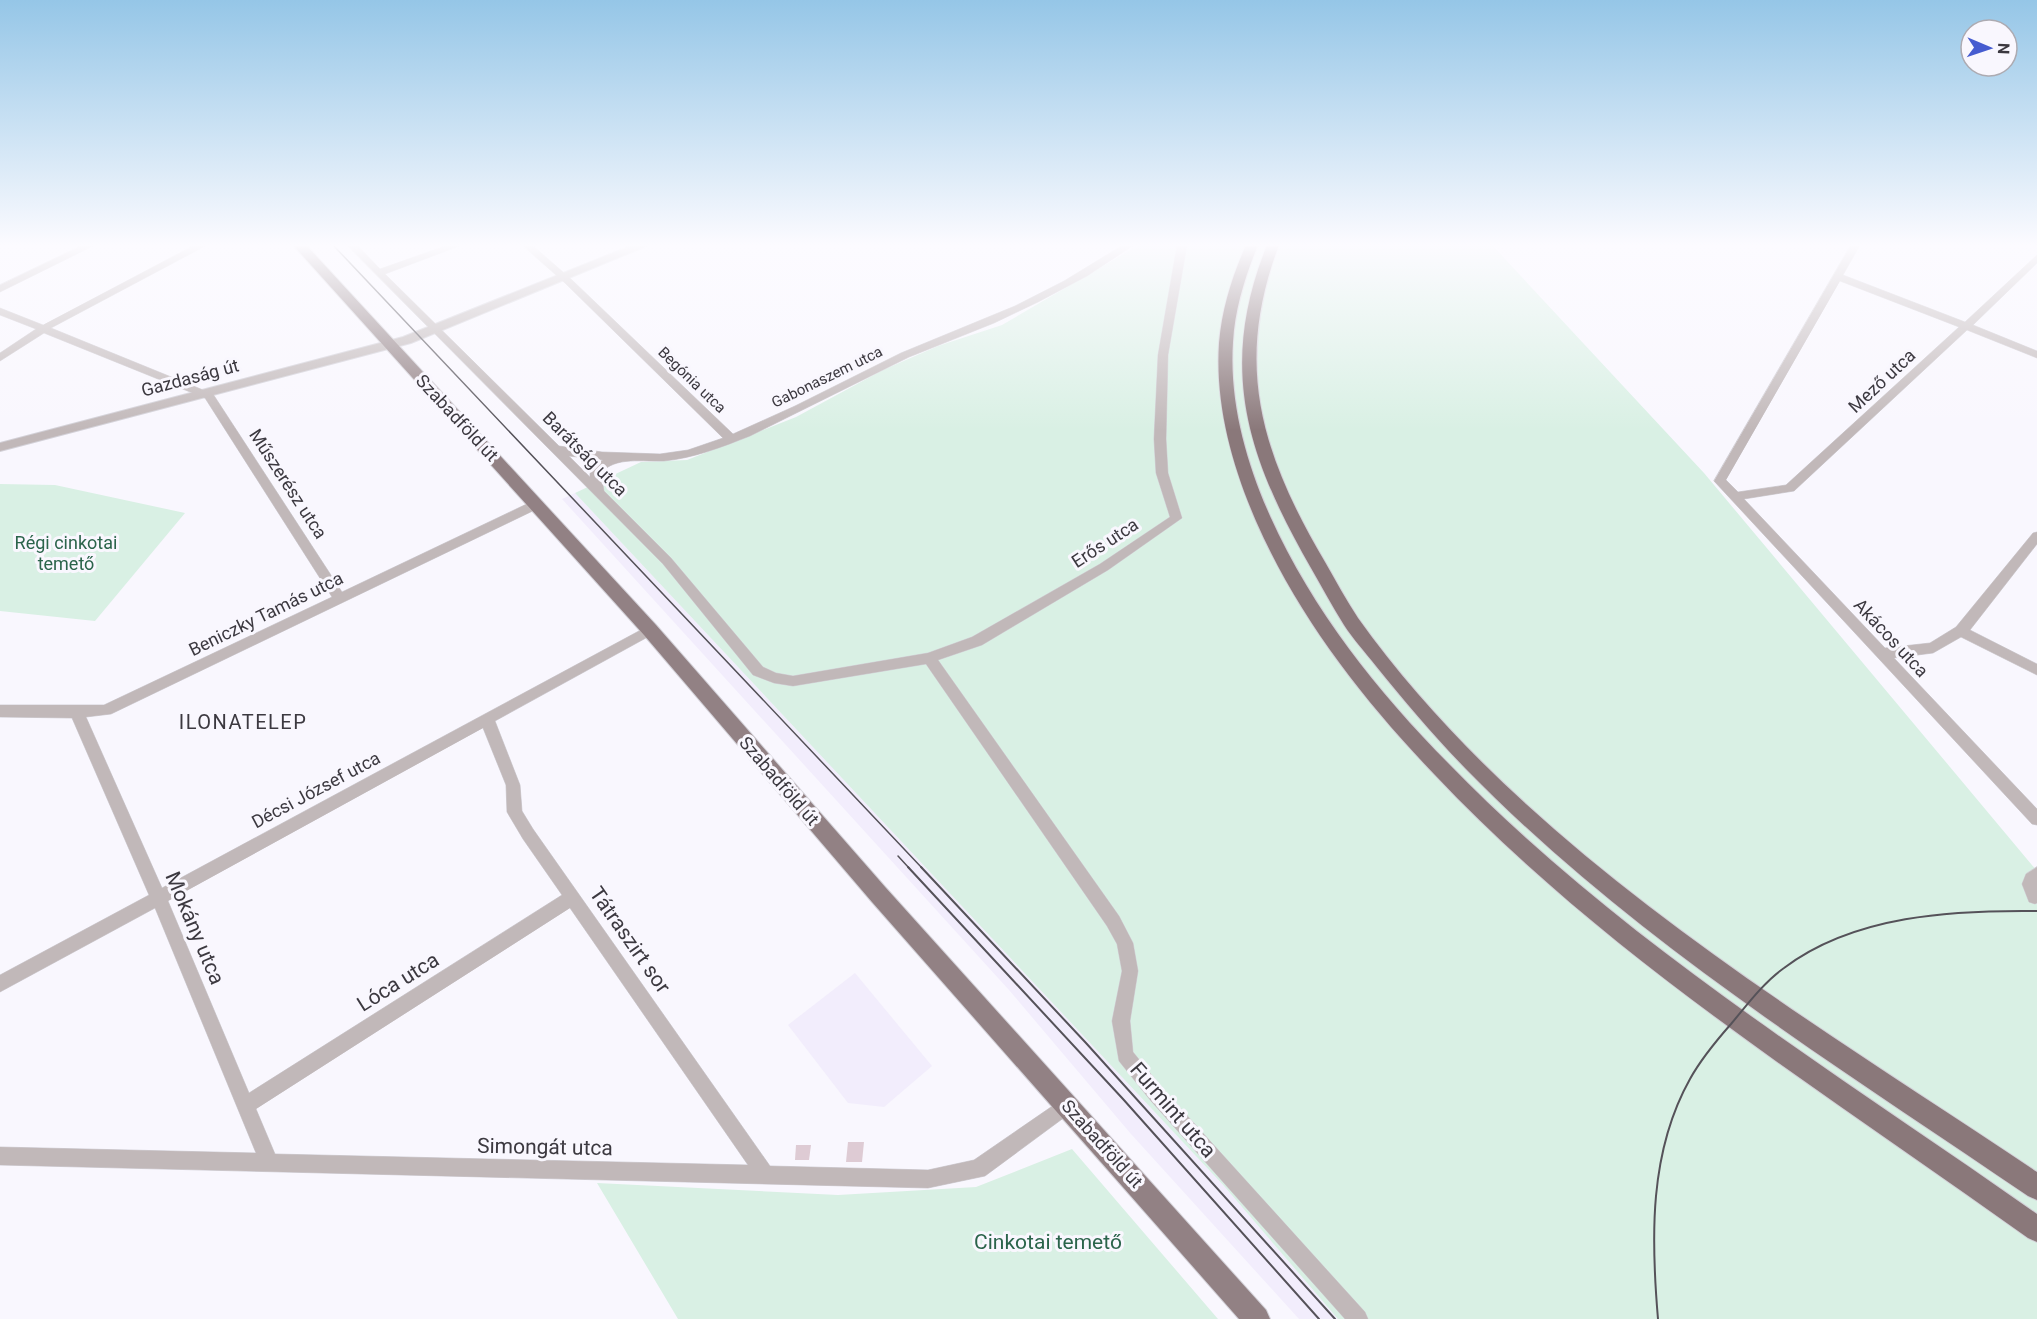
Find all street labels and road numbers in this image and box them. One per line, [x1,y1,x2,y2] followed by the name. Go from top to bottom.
[769,342,885,412] street label: Gabonaszem utca
[654,343,730,417] street label: Begónia utca
[1844,344,1919,417] street label: Mező utca
[139,354,241,401] street label: Gazdaság út
[412,370,503,465] street label: Szabadföld út
[539,407,632,500] street label: Barátság utca
[245,425,332,542] street label: Műszerész utca
[1067,513,1142,572] street label: Erős utca
[185,567,346,660] street label: Beniczky Tamás utca
[1850,594,1933,681] street label: Akácos utca
[735,732,824,829] street label: Szabadföld út
[248,747,384,832] street label: Décsi József utca
[161,868,229,988] street label: Mokány utca
[585,882,675,998] street label: Tátraszirt sor
[353,948,443,1016] street label: Lóca utca
[1125,1058,1221,1162] street label: Furmint utca
[1057,1095,1147,1192] street label: Szabadföld út
[477,1134,613,1160] street label: Simongát utca

